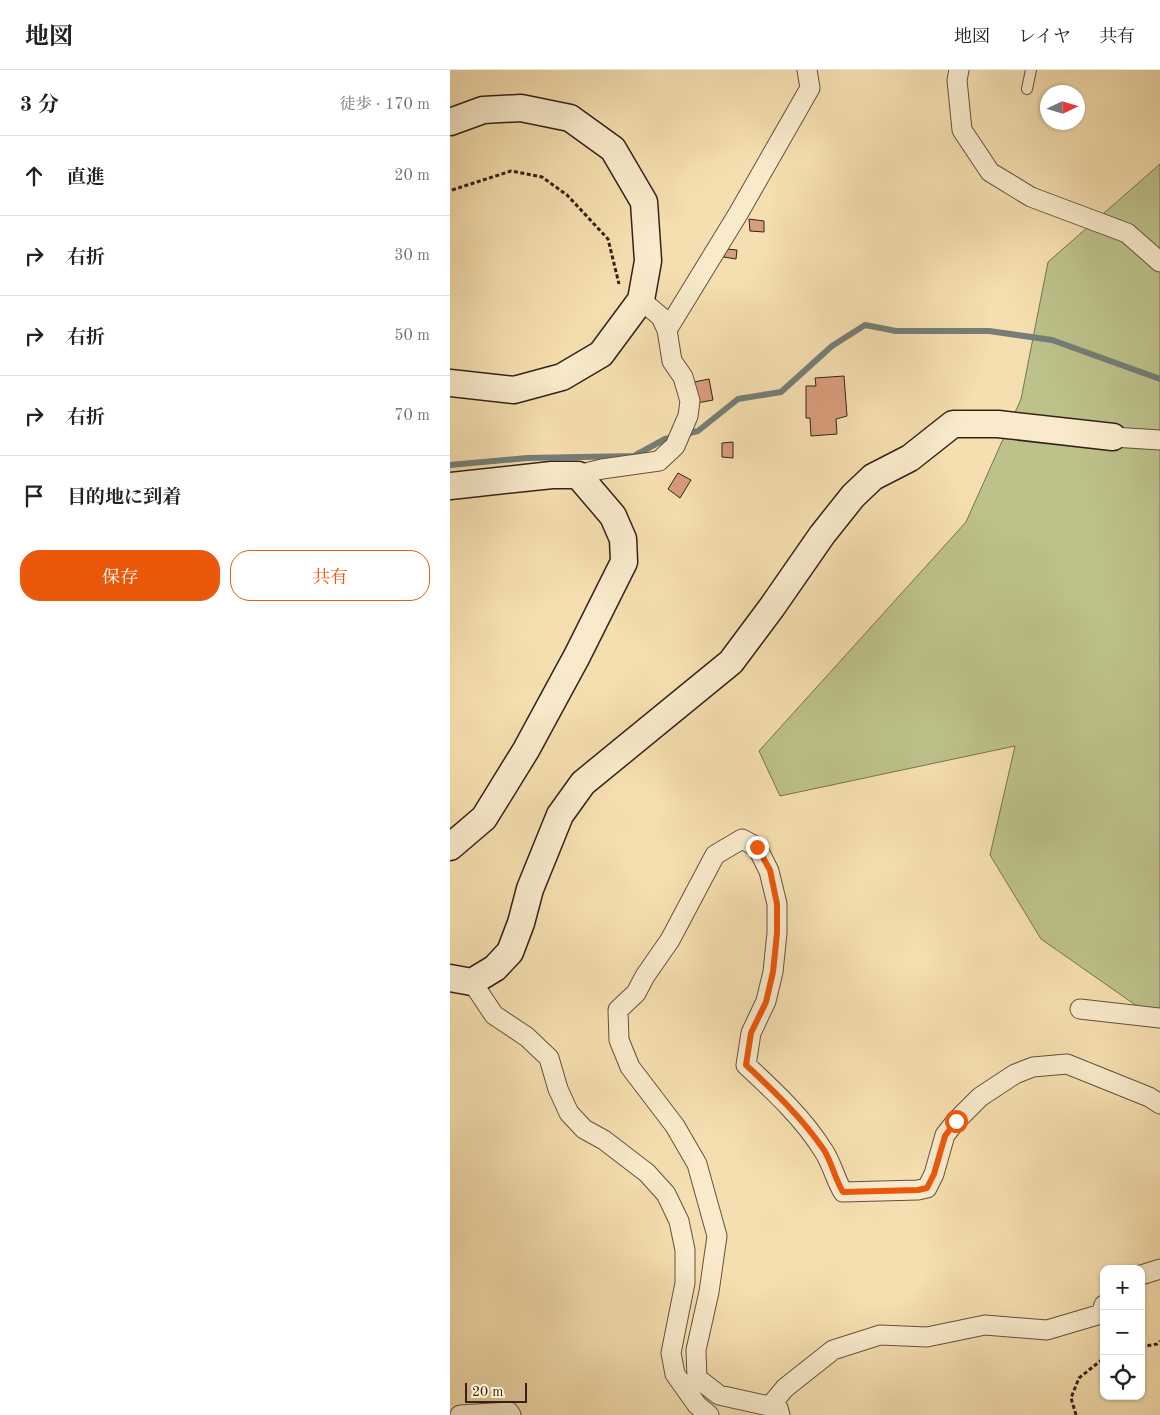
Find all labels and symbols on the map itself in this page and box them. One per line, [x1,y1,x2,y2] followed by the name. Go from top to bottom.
[1040,85,1085,130] north arrow
[746,836,769,859] route end
[945,1110,968,1133] route start
[465,1380,528,1403] scale bar

